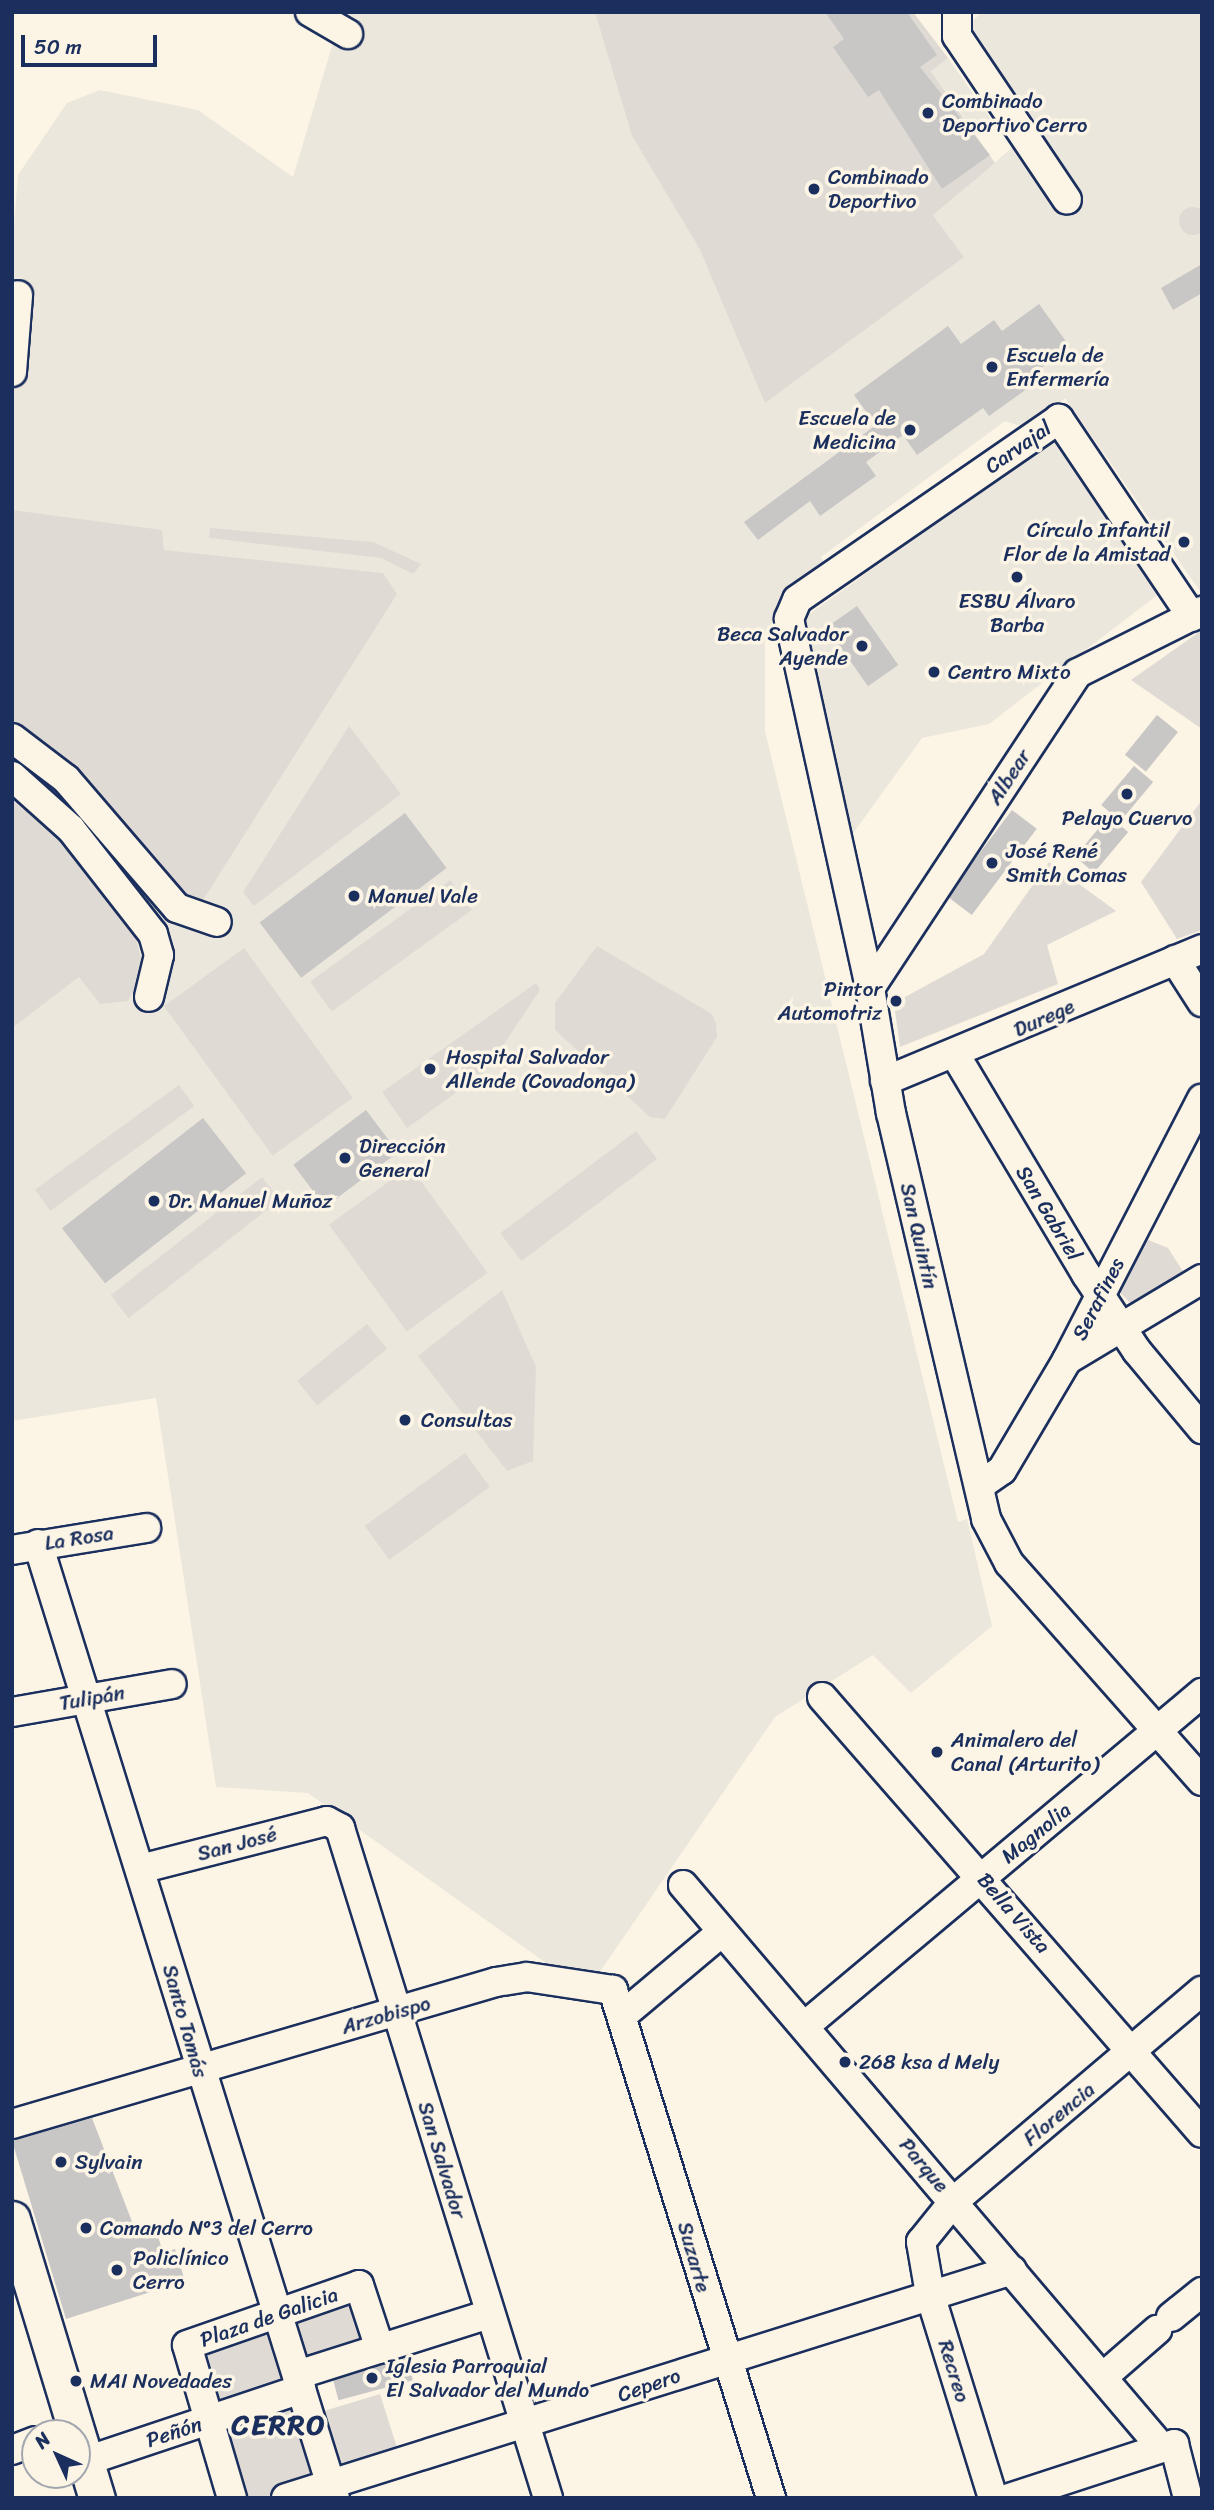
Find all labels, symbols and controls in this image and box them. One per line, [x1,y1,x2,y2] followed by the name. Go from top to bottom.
[24,21,161,65] scale bar
[34,28,82,66] text: 50 m
[942,88,1088,138] place label: Combinado Deportivo Cerro
[920,105,936,121] marker: Combinado Deportivo Cerro
[828,164,929,214] place label: Combinado Deportivo
[806,181,822,197] marker: Combinado Deportivo
[1006,342,1109,392] place label: Escuela de Enfermería
[984,359,1000,375] marker: Escuela de Enfermería
[798,405,896,455] place label: Escuela de Medicina
[980,415,1056,479] street label: Carvajal
[902,422,918,438] marker: Escuela de Medicina
[1003,517,1170,567] place label: Círculo Infantil Flor de la Amistad
[1176,534,1192,550] marker: Círculo Infantil Flor de la Amistad
[1009,569,1025,585] marker: ESBU Álvaro Barba
[959,588,1075,638] place label: ESBU Álvaro Barba
[717,621,848,671] place label: Beca Salvador Ayende
[854,638,870,654] marker: Beca Salvador Ayende
[948,659,1071,685] place label: Centro Mixto
[926,664,942,680] marker: Centro Mixto
[982,745,1036,809] street label: Albear
[1119,786,1135,802] marker: Pelayo Cuervo
[1062,805,1192,831] place label: Pelayo Cuervo
[1006,838,1127,888] place label: José René Smith Comas
[984,855,1000,871] marker: José René Smith Comas
[368,883,478,909] place label: Manuel Vale
[346,888,362,904] marker: Manuel Vale
[778,976,882,1026] place label: Pintor Automotriz
[888,993,904,1009] marker: Pintor Automotriz
[1010,993,1078,1043] street label: Durege
[446,1044,634,1094] place label: Hospital Salvador Allende (Covadonga)
[420,1059,440,1079] marker: Hospital Salvador Allende (Covadonga)
[359,1133,445,1183] place label: Dirección General
[337,1150,353,1166] marker: Dirección General
[1011,1161,1087,1265] street label: San Gabriel
[894,1180,944,1292] street label: San Quintín
[168,1188,331,1214] place label: Dr. Manuel Muñoz
[146,1193,162,1209] marker: Dr. Manuel Muñoz
[1067,1254,1129,1344] street label: Serafines
[421,1407,512,1433] place label: Consultas
[395,1410,415,1430] marker: Consultas
[43,1520,115,1556] street label: La Rosa
[57,1680,127,1716] street label: Tulipán
[951,1727,1100,1777] place label: Animalero del Canal (Arturito)
[929,1744,945,1760] marker: Animalero del Canal (Arturito)
[996,1797,1076,1869] street label: Magnolia
[194,1821,280,1867] street label: San José
[972,1867,1056,1959] street label: Bella Vista
[157,1961,213,2081] street label: Santo Tomás
[339,1990,433,2040] street label: Arzobispo
[859,2049,999,2075] place label: 268 ksa d Mely
[837,2054,853,2070] marker: 268 ksa d Mely
[1018,2077,1100,2151] street label: Florencia
[412,2099,472,2221] street label: San Salvador
[894,2133,954,2197] street label: Parque
[75,2149,142,2175] place label: Sylvain
[53,2154,69,2170] marker: Sylvain
[100,2215,313,2241] place label: Comando Nº3 del Cerro
[672,2219,716,2295] street label: Suzarte
[78,2220,94,2236] marker: Comando Nº3 del Cerro
[133,2245,229,2295] place label: Policlínico Cerro
[107,2260,127,2280] marker: Policlínico Cerro
[196,2282,342,2352] street label: Plaza de Galicia
[933,2337,975,2405] street label: Recreo
[386,2353,589,2403] place label: Iglesia Parroquial El Salvador del Mundo
[614,2363,684,2407] street label: Cepero
[90,2368,232,2394] place label: MAI Novedades
[364,2370,380,2386] marker: Iglesia Parroquial El Salvador del Mundo
[68,2373,84,2389] marker: MAI Novedades
[232,2408,326,2442] district label: CERRO
[143,2411,205,2453] street label: Peñón
[21,2419,91,2489] north arrow
[26,2424,59,2457] text: N

